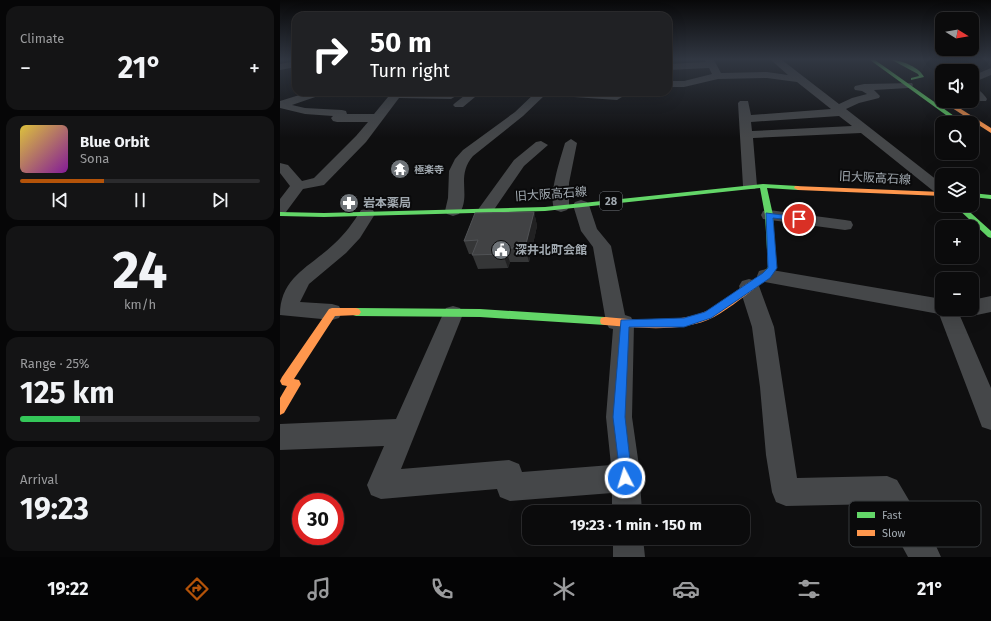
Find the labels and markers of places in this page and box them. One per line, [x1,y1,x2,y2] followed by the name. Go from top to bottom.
[389,158,411,180] temple icon: 極楽寺
[414,164,444,176] place label: 極楽寺
[338,192,360,214] pharmacy icon: 岩本薬局
[363,196,411,210] place label: 岩本薬局
[782,202,816,236] pin
[490,239,512,261] public building icon: 深井北町会館
[515,243,587,257] place label: 深井北町会館

